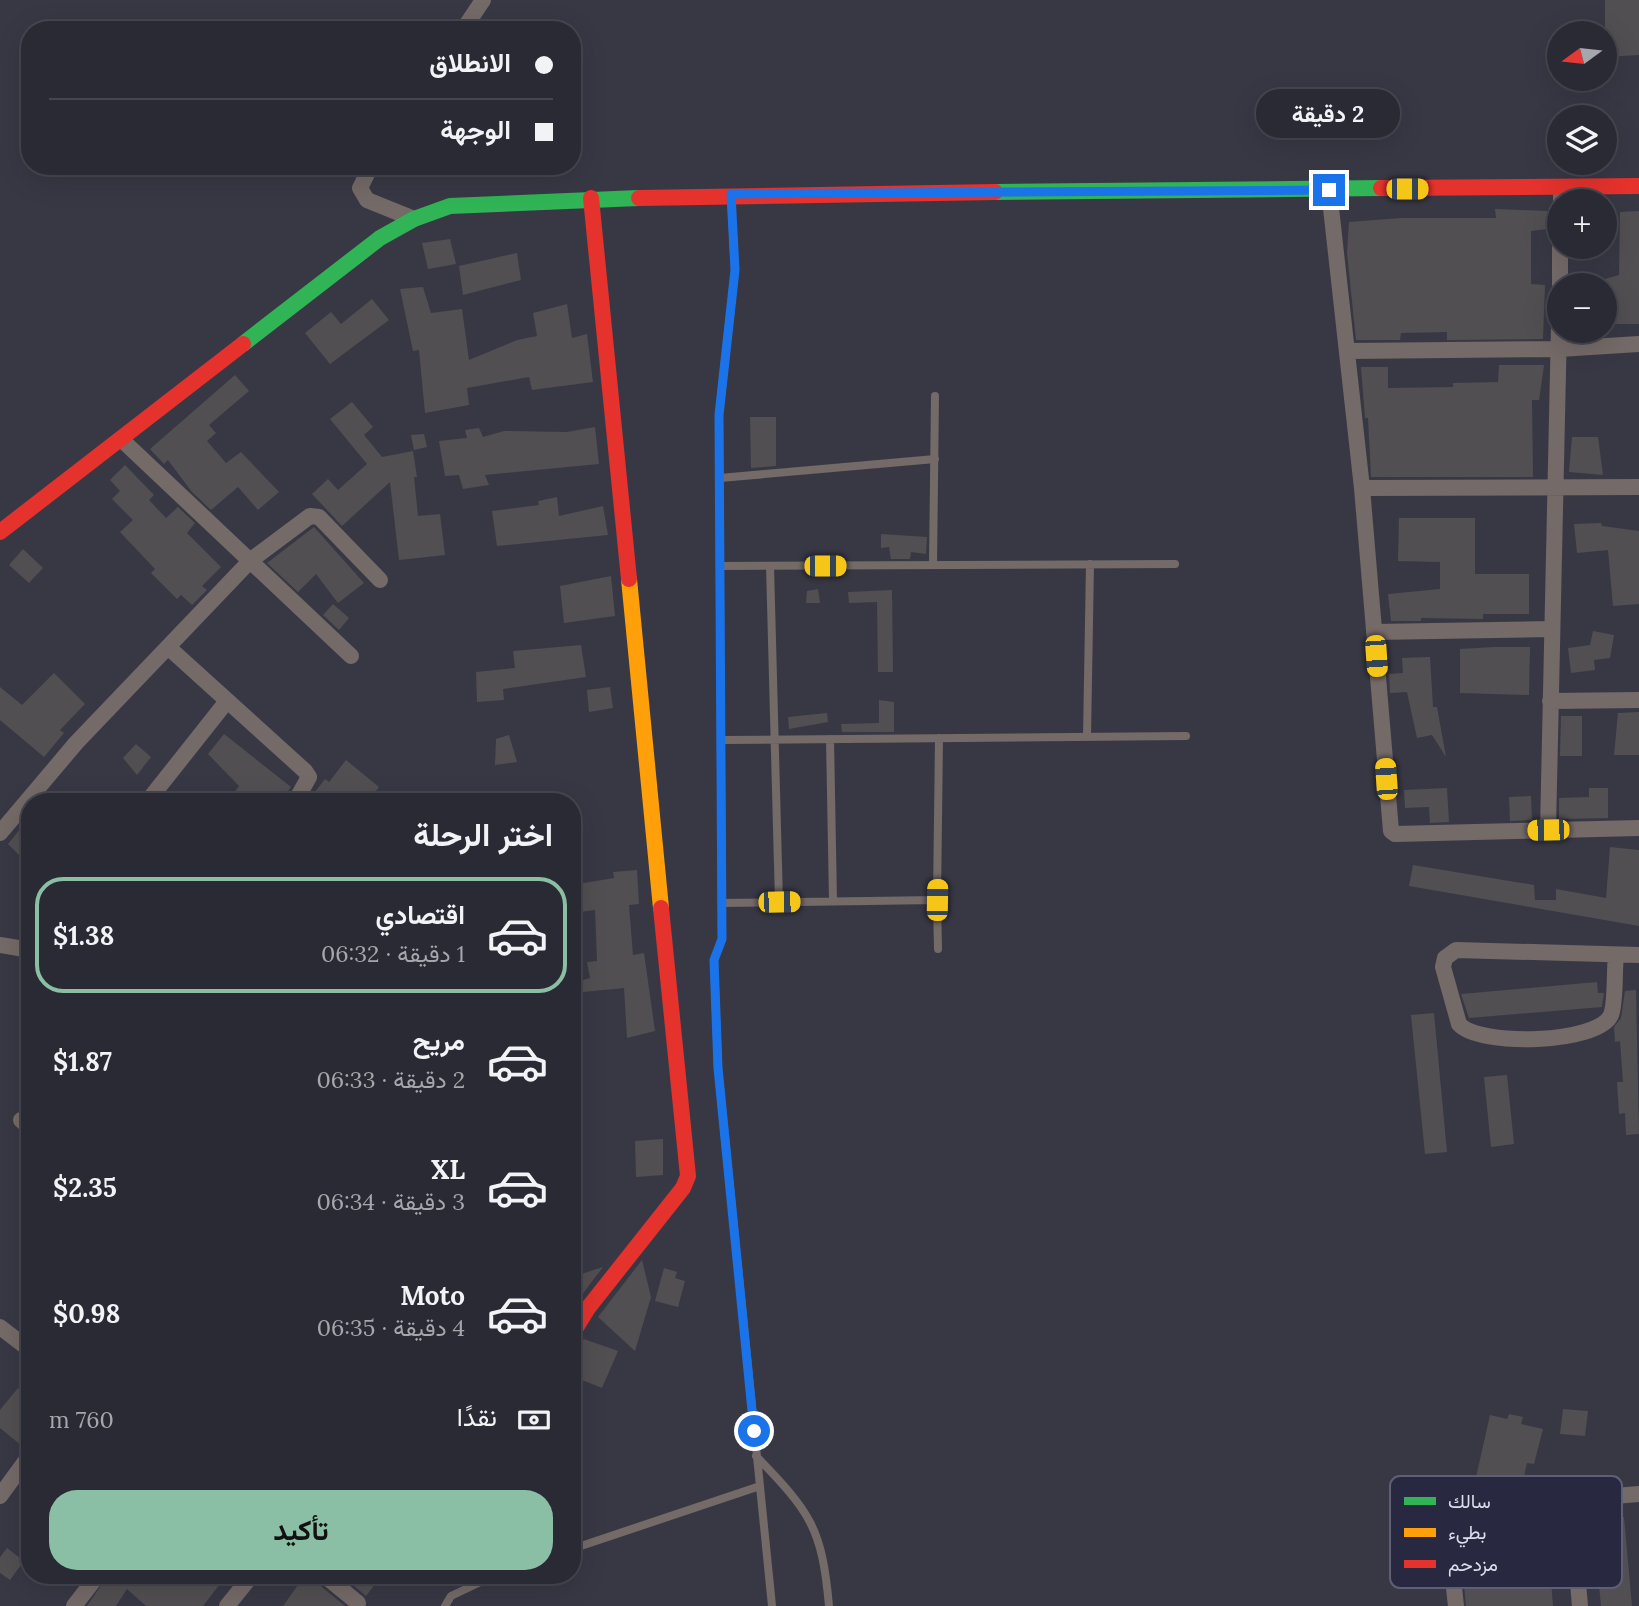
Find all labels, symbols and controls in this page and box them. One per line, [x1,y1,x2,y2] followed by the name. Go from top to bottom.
[1547,21,1617,91] north arrow
[1547,21,1617,343] map controls
[429,46,511,79] text: الانطلاق
[1257,88,1401,138] callout: 2 دقيقة
[1292,99,1364,128] text: 2 دقيقة
[1547,105,1617,175] button: layers
[440,113,511,146] text: الوجهة
[1313,174,1345,206] route end
[1387,179,1429,200] car
[1547,189,1617,259] button: +
[1547,273,1617,343] button: −
[805,556,847,577] car
[1365,634,1388,678] car
[1375,757,1398,801] car
[413,814,553,855] text: اختر الرحلة
[1527,819,1570,841] car
[927,879,948,921] car
[758,891,801,913] car
[376,898,465,931] text: اقتصادي
[486,904,549,967] icon: car
[53,919,114,952] text: $1.38
[321,939,465,968] text: 1 دقيقة · 06:32
[413,1024,465,1057] text: مريح
[486,1030,549,1093] icon: car
[53,1045,112,1078] text: $1.87
[317,1065,465,1094] text: 2 دقيقة · 06:33
[431,1153,465,1186] text: XL
[486,1156,549,1219] icon: car
[53,1171,117,1204] text: $2.35
[316,1187,465,1216] text: 3 دقيقة · 06:34
[400,1279,465,1312] text: Moto
[486,1282,549,1345] icon: car
[53,1297,120,1330] text: $0.98
[317,1313,465,1342] text: 4 دقيقة · 06:35
[457,1400,497,1433] text: نقدًا
[515,1401,553,1439] icon: cash
[49,1405,114,1434] text: 760 m
[738,1415,770,1447] route start
[1390,1476,1622,1588] legend
[1448,1489,1491,1513] text: سالك
[49,1490,553,1570] button: تأكيد
[1448,1520,1486,1548] text: بطيء
[1448,1552,1498,1577] text: مزدحم

